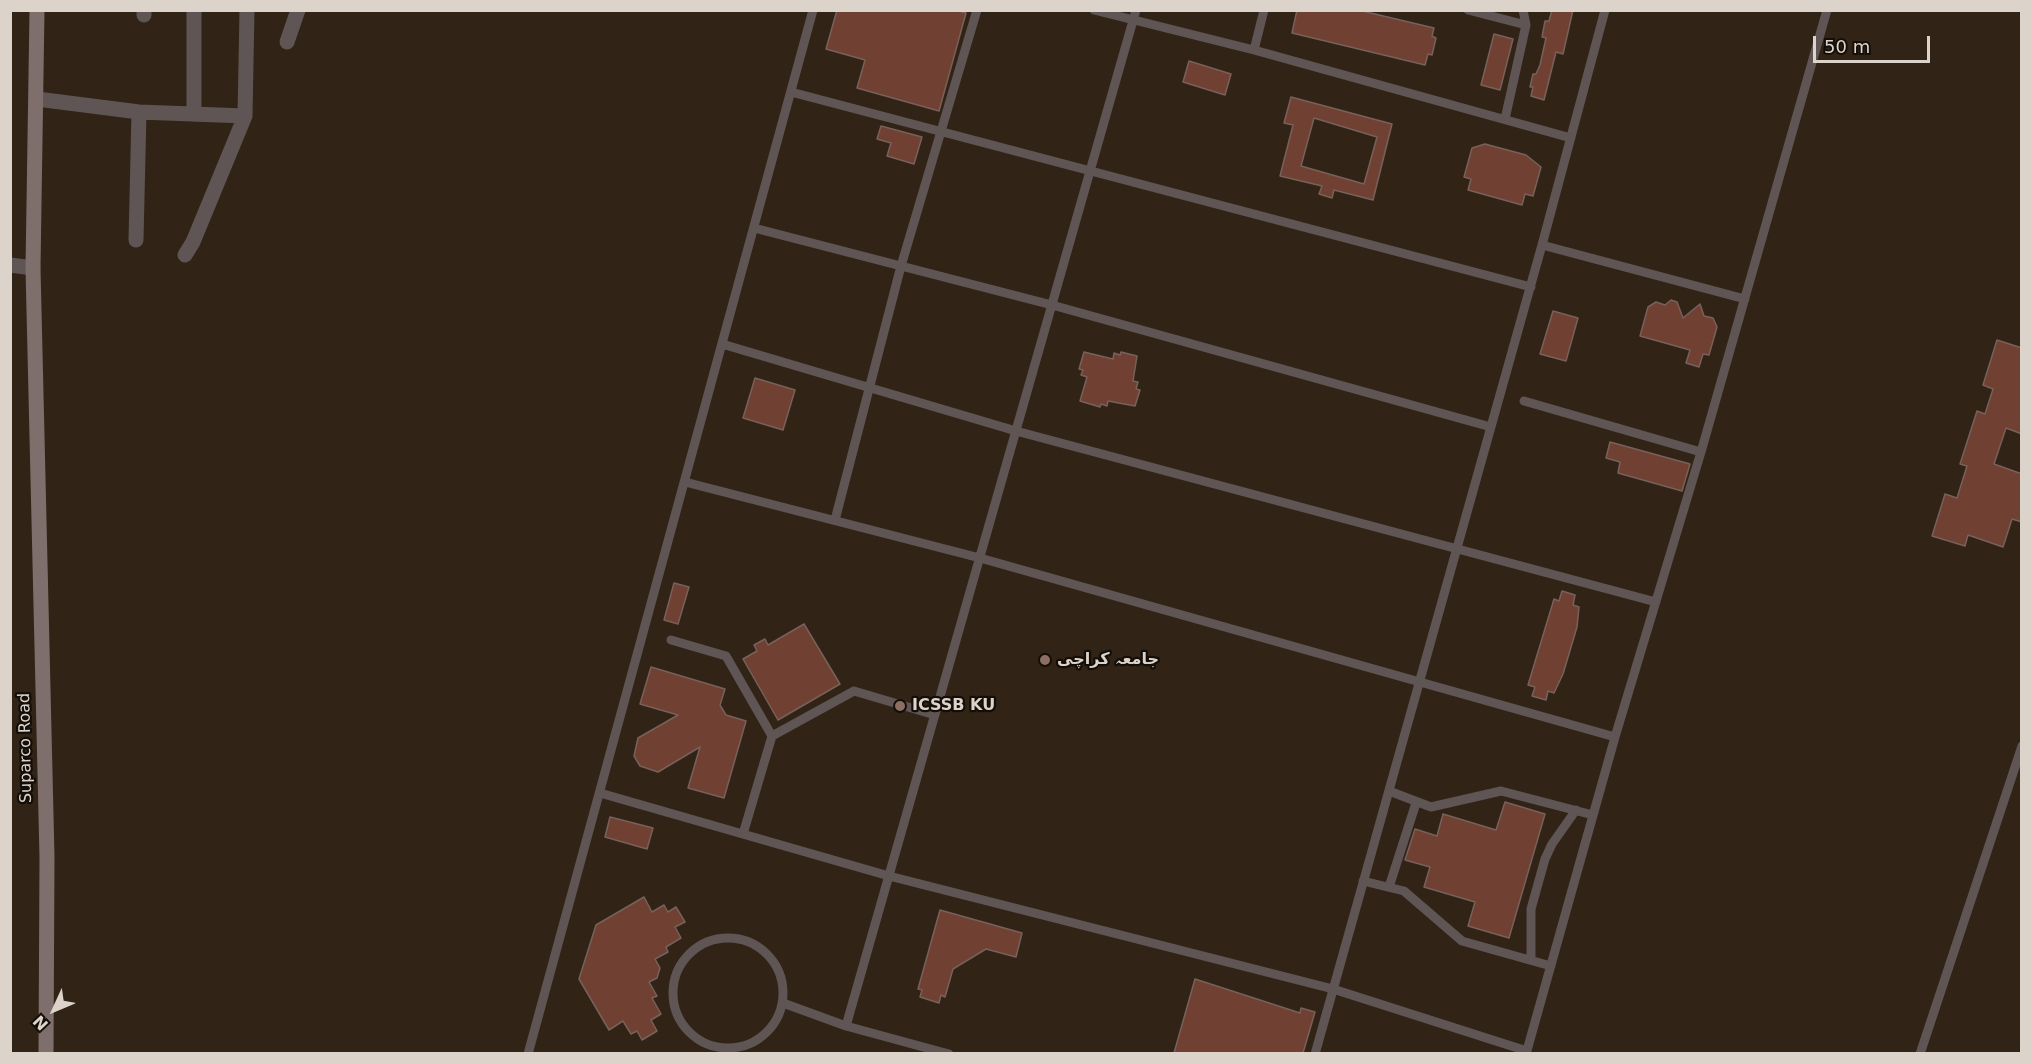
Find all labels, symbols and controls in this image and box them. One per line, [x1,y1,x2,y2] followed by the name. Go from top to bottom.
[1816,24,1933,62] scale bar
[1824,36,1870,57] text: 50 m
[1057,650,1159,670] place label: جامعہ کراچی
[1038,653,1052,667] marker: جامعہ کراچی
[15,693,37,803] street label: Suparco Road
[912,696,995,716] place label: ICSSB KU
[893,699,907,713] marker: ICSSB KU
[24,980,84,1040] north arrow
[29,1011,52,1034] text: N

